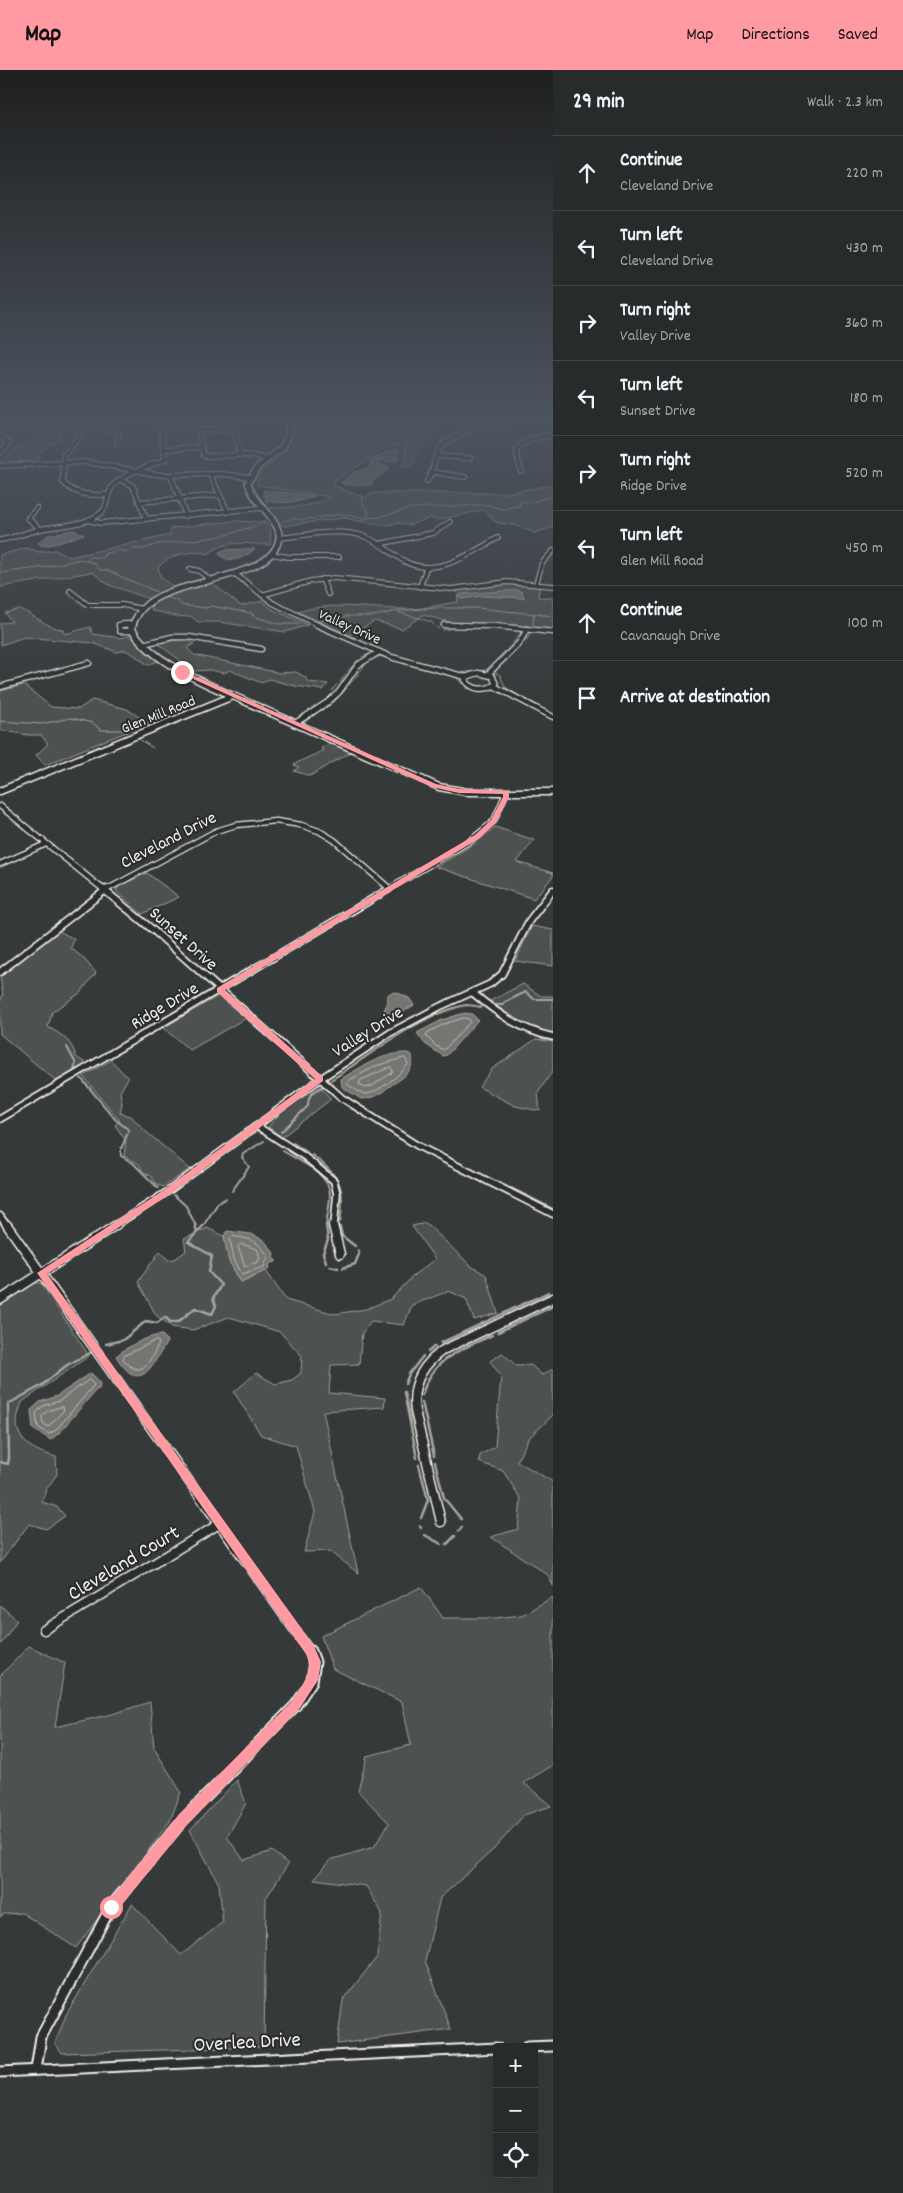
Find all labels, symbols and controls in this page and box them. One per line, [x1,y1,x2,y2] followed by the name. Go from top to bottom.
[25,18,61,52] text: Map
[686,23,713,48] text: Map
[741,23,810,48] text: Directions
[838,23,878,48] text: Saved
[573,88,625,118] text: 29 min
[807,91,883,114] text: Walk · 2.3 km
[620,148,682,175] text: Continue
[573,159,601,187] icon: ahead
[846,162,883,185] text: 220 m
[620,175,713,198] text: Cleveland Drive
[620,223,683,250] text: Turn left
[573,234,601,262] icon: left
[846,237,883,260] text: 430 m
[620,250,713,273] text: Cleveland Drive
[620,298,691,325] text: Turn right
[573,309,601,337] icon: right
[845,312,883,335] text: 360 m
[620,325,691,348] text: Valley Drive
[620,373,683,400] text: Turn left
[573,384,601,412] icon: left
[850,387,883,410] text: 180 m
[620,400,696,423] text: Sunset Drive
[620,448,691,475] text: Turn right
[573,459,601,487] icon: right
[845,462,883,485] text: 520 m
[620,475,687,498] text: Ridge Drive
[620,523,683,550] text: Turn left
[573,534,601,562] icon: left
[846,537,883,560] text: 450 m
[620,550,704,573] text: Glen Mill Road
[620,598,682,625] text: Continue
[314,604,384,652] street label: Valley Drive
[573,609,601,637] icon: ahead
[847,612,883,635] text: 100 m
[620,625,720,648] text: Cavanaugh Drive
[171,661,194,684] route end
[573,684,601,712] icon: arrive
[620,685,770,712] text: Arrive at destination
[118,691,199,741] street label: Glen Mill Road
[117,806,222,876] street label: Cleveland Drive
[142,902,222,978] street label: Sunset Drive
[127,977,204,1037] street label: Ridge Drive
[328,1001,409,1065] street label: Valley Drive
[63,1519,187,1610] street label: Cleveland Court
[100,1896,123,1919] route start
[193,2026,301,2062] street label: Overlea Drive
[493,2043,538,2178] map controls
[493,2043,538,2088] button: +
[493,2088,538,2133] button: −
[493,2133,538,2178] button: locate

